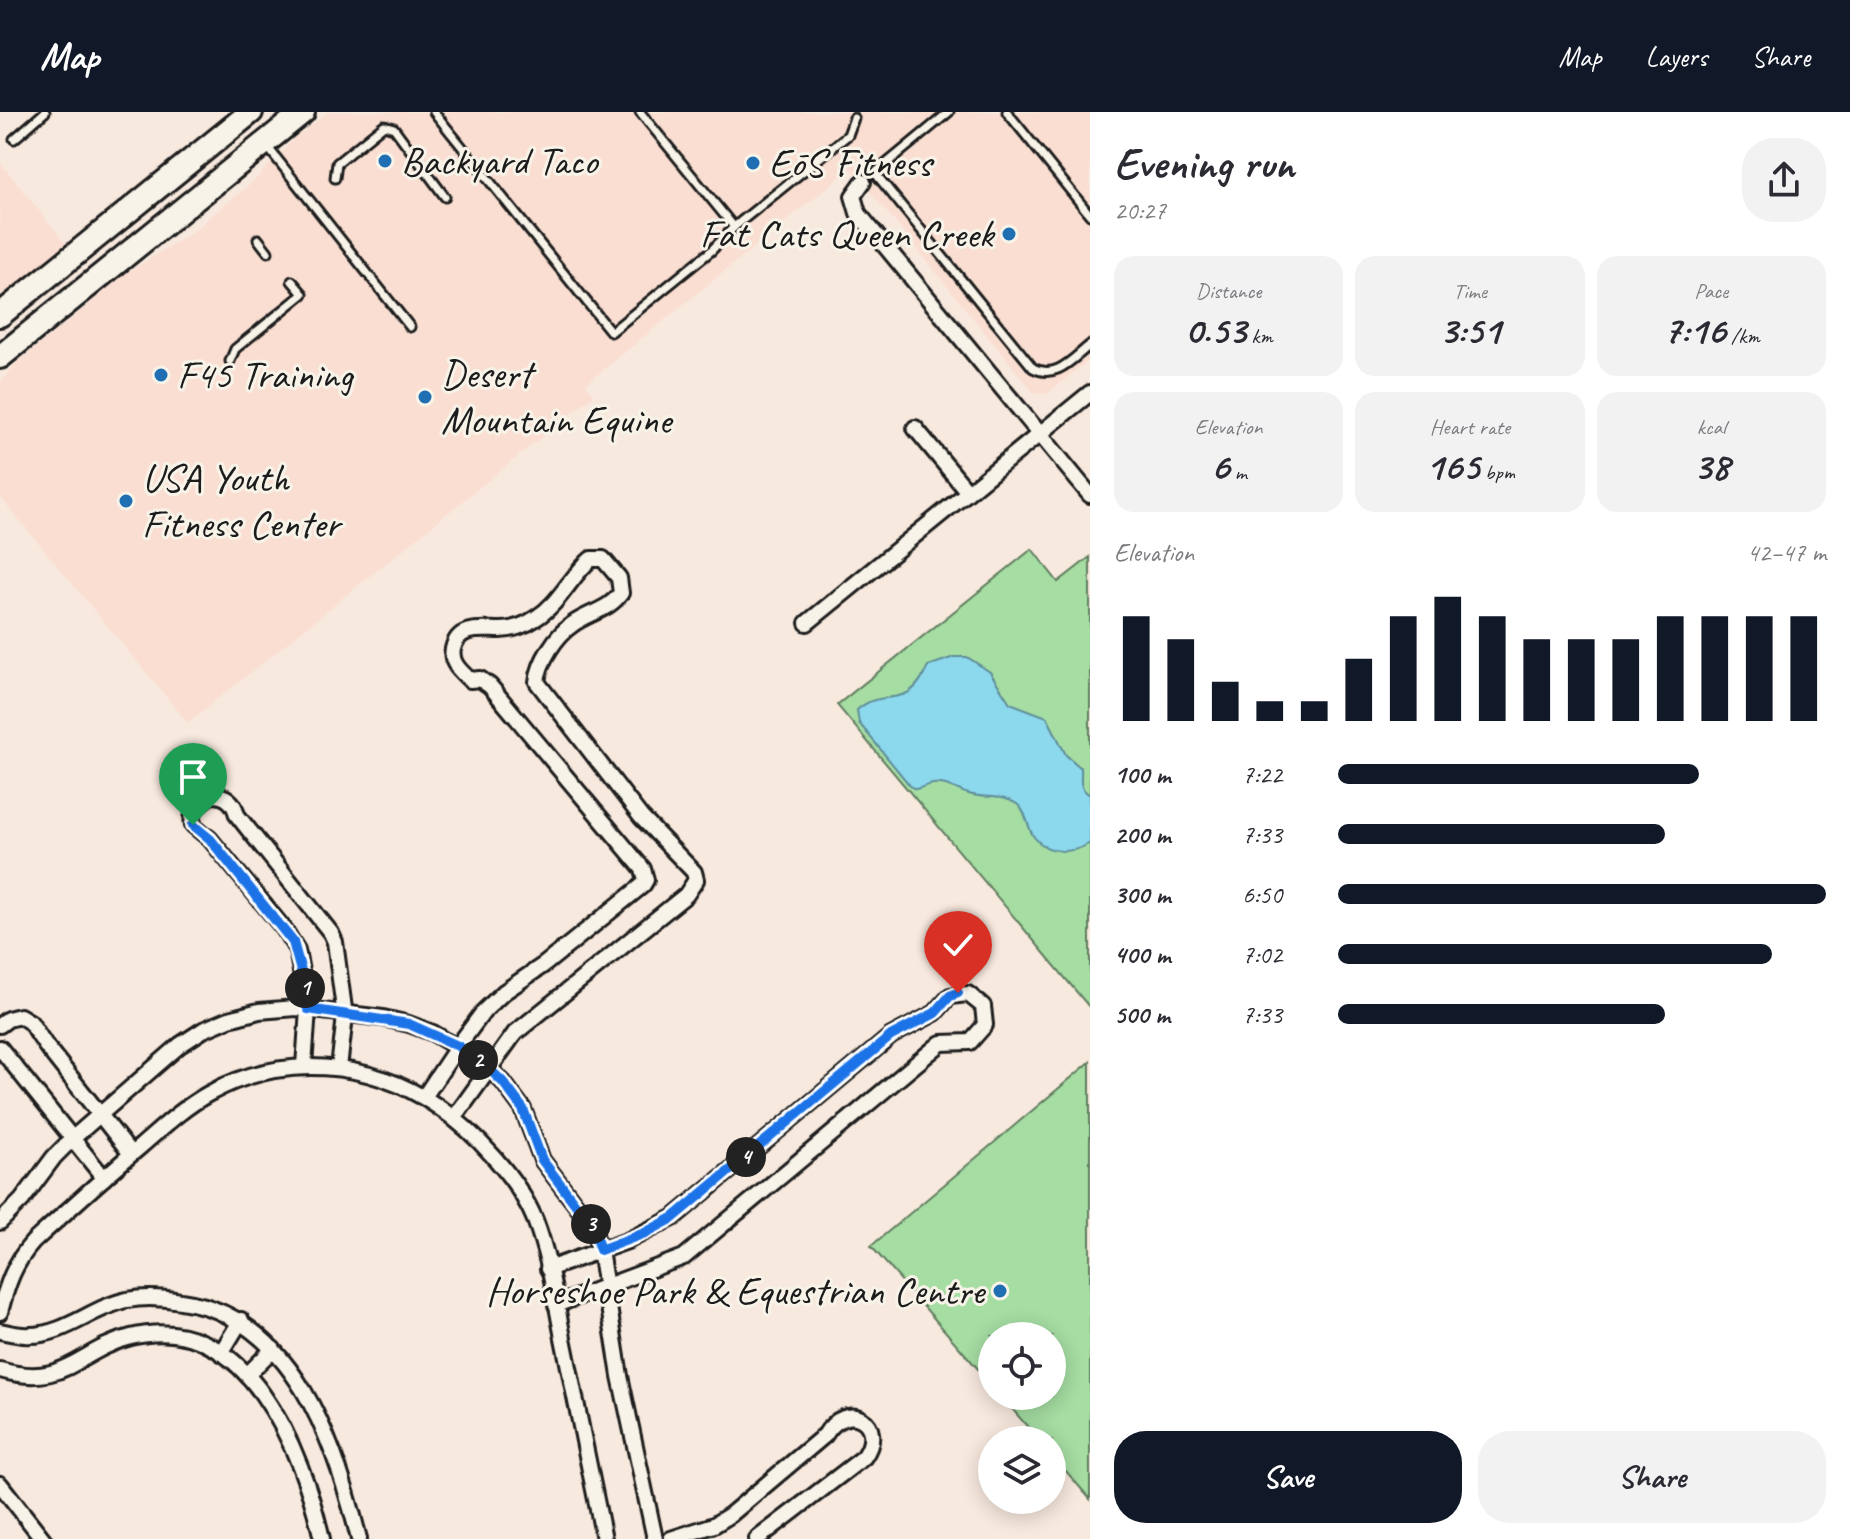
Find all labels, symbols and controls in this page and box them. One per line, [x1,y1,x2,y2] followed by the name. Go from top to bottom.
[40,33,99,80] text: Map
[1559,39,1602,74] text: Map
[1646,39,1707,74] text: Layers
[1751,39,1810,74] text: Share
[401,136,599,186] place label: Backyard Taco
[1114,136,1294,191] text: Evening run
[769,138,934,188] place label: EōS Fitness
[1742,138,1826,222] button: share
[376,152,394,170] marker: Backyard Taco
[744,154,762,172] marker: EōS Fitness
[1114,194,1166,227] text: 20:27
[700,209,995,259] place label: Fat Cats Queen Creek
[1000,225,1018,243] marker: Fat Cats Queen Creek
[1196,277,1261,305] text: Distance
[1453,277,1487,305] text: Time
[1694,277,1728,305] text: Pace
[1185,305,1246,355] text: 0.53
[1439,305,1501,355] text: 3:51
[1663,305,1726,355] text: 7:16
[1246,322,1273,350] text: km
[1726,322,1760,350] text: /km
[441,349,674,445] place label: Desert Mountain Equine
[177,350,355,400] place label: F45 Training
[152,366,170,384] marker: F45 Training
[416,388,434,406] marker: Desert Mountain Equine
[1195,413,1263,441] text: Elevation
[1430,413,1510,441] text: Heart rate
[1697,413,1726,441] text: kcal
[1210,441,1229,491] text: 6
[1425,441,1479,491] text: 165
[1693,441,1729,491] text: 38
[142,453,343,549] place label: USA Youth Fitness Center
[1229,458,1247,486] text: m
[1479,458,1515,486] text: bpm
[117,492,135,510] marker: USA Youth Fitness Center
[1114,536,1194,569] text: Elevation
[1747,536,1826,569] text: 42–47 m
[159,743,227,825] pin
[171,755,215,799] icon: arrive
[1114,758,1170,791] text: 100 m
[1242,758,1282,791] text: 7:22
[1114,818,1170,851] text: 200 m
[1242,818,1282,851] text: 7:33
[1114,878,1170,911] text: 300 m
[1242,878,1282,911] text: 6:50
[924,911,992,993] pin
[936,923,980,967] icon: check
[1114,938,1170,971] text: 400 m
[1242,938,1282,971] text: 7:02
[285,968,325,1008] pin: 1
[300,974,310,1002] text: 1
[1114,998,1170,1031] text: 500 m
[1242,998,1282,1031] text: 7:33
[458,1040,498,1080] pin: 2
[473,1046,483,1074] text: 2
[726,1137,766,1177] pin: 4
[741,1143,751,1171] text: 4
[571,1204,611,1244] pin: 3
[586,1210,596,1238] text: 3
[486,1266,987,1316] place label: Horseshoe Park & Equestrian Centre
[991,1282,1009,1300] marker: Horseshoe Park & Equestrian Centre
[978,1322,1066,1514] map controls
[978,1322,1066,1410] button: locate
[978,1426,1066,1514] button: layers
[1114,1431,1462,1523] button: Save
[1478,1431,1826,1523] button: Share

